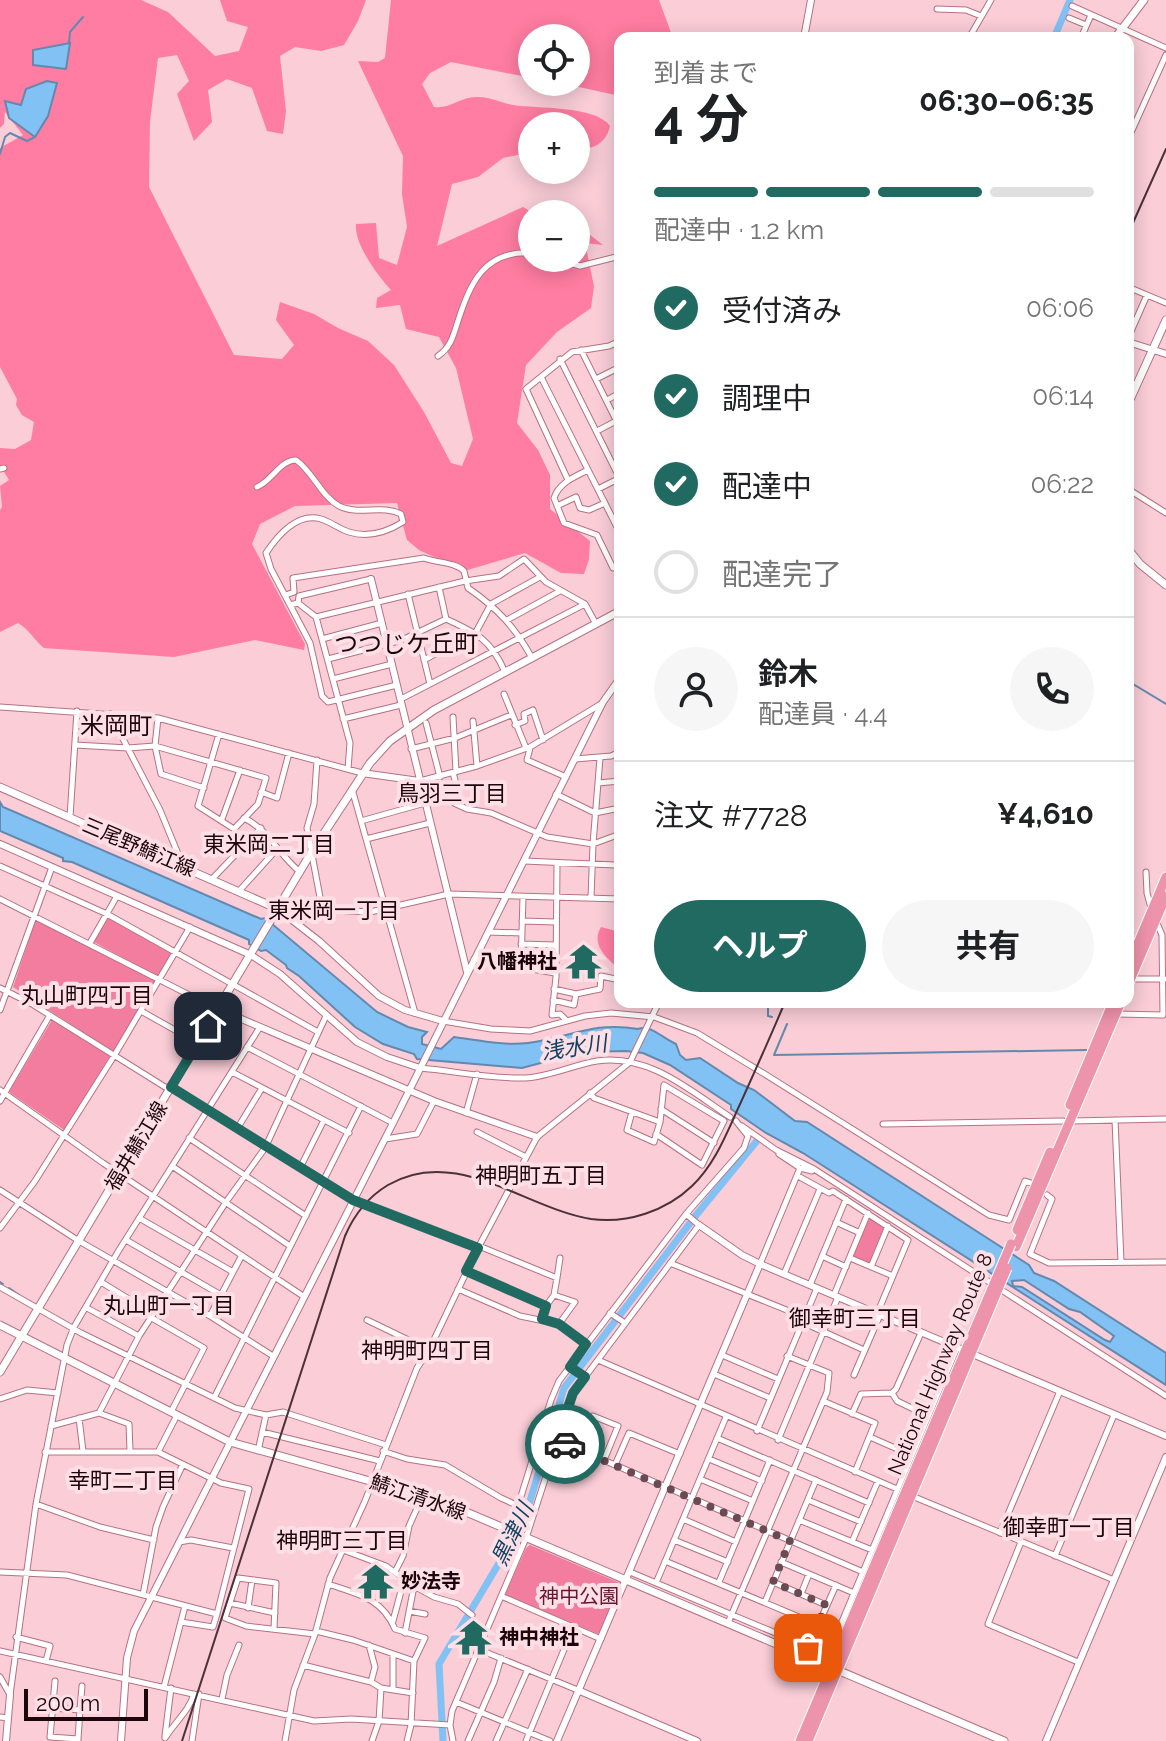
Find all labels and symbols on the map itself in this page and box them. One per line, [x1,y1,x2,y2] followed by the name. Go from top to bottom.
[334,629,478,658] district label: つつじケ丘町
[80,711,152,740] district label: 米岡町
[397,780,507,806] district label: 鳥羽三丁目
[79,813,199,881] street label: 三尾野鯖江線
[203,831,335,857] district label: 東米岡二丁目
[268,897,400,923] district label: 東米岡一丁目
[564,942,602,980] temple icon: 八幡神社
[477,949,557,973] place label: 八幡神社
[21,982,153,1008] district label: 丸山町四丁目
[174,992,242,1060] pin
[540,1029,610,1064] water label: 浅水川
[100,1097,172,1195] street label: 福井鯖江線
[475,1162,607,1188] district label: 神明町五丁目
[882,1250,998,1478] street label: National Highway Route 8
[103,1292,235,1318] district label: 丸山町一丁目
[789,1305,921,1331] district label: 御幸町三丁目
[361,1337,493,1363] district label: 神明町四丁目
[525,1404,605,1484] courier
[68,1467,178,1493] district label: 幸町二丁目
[367,1469,469,1525] street label: 鯖江清水線
[486,1497,539,1569] water label: 黒津川
[1003,1514,1135,1540] district label: 御幸町一丁目
[276,1527,408,1553] district label: 神明町三丁目
[356,1562,394,1600] temple icon: 妙法寺
[401,1569,461,1593] place label: 妙法寺
[539,1584,619,1608] park label: 神中公園
[774,1614,842,1682] pin
[454,1618,492,1656] temple icon: 神中神社
[499,1625,579,1649] place label: 神中神社
[24,1685,148,1721] scale bar

